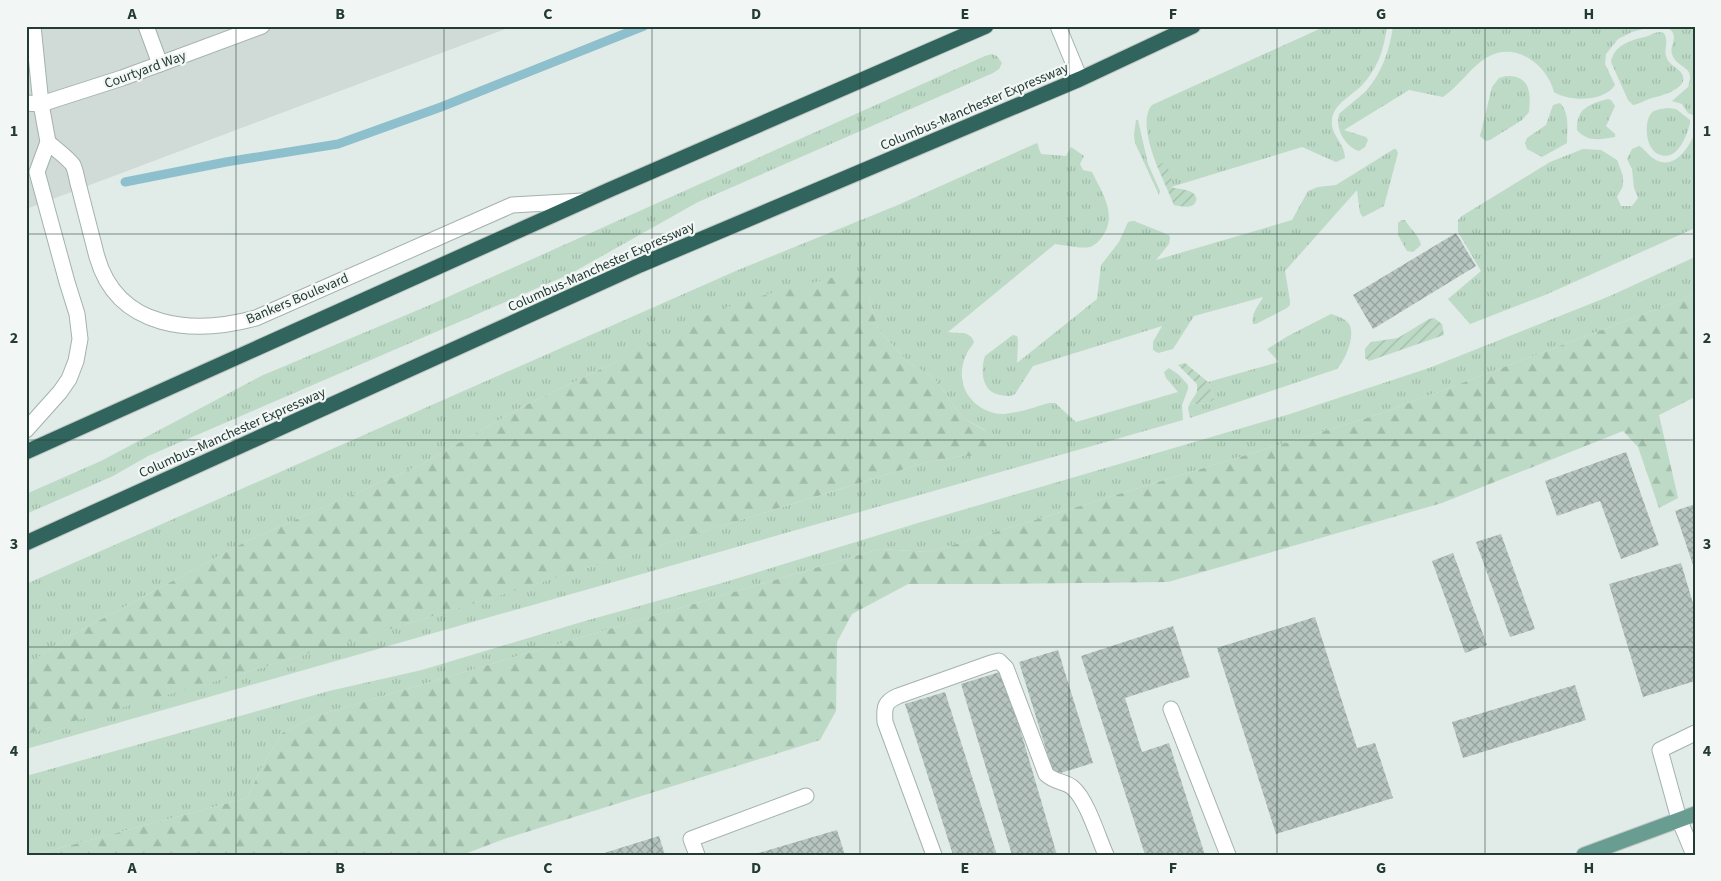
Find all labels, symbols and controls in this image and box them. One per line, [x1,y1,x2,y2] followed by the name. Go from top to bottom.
[126,3,137,25] text: A
[335,3,345,25] text: B
[543,3,553,25] text: C
[751,3,761,25] text: D
[961,3,969,25] text: E
[1169,3,1177,25] text: F
[1376,3,1386,25] text: G
[1584,3,1594,25] text: H
[102,46,189,94] street label: Courtyard Way
[877,58,1072,156] street label: Columbus-Manchester Expressway
[10,120,18,142] text: 1
[1703,120,1711,142] text: 1
[505,216,698,317] street label: Columbus-Manchester Expressway
[243,268,352,330] street label: Bankers Boulevard
[10,327,18,349] text: 2
[1703,327,1711,349] text: 2
[136,382,329,483] street label: Columbus-Manchester Expressway
[10,533,18,555] text: 3
[1703,533,1711,555] text: 3
[10,740,19,762] text: 4
[1703,740,1712,762] text: 4
[126,857,137,879] text: A
[335,857,345,879] text: B
[543,857,553,879] text: C
[751,857,761,879] text: D
[961,857,969,879] text: E
[1169,857,1177,879] text: F
[1376,857,1386,879] text: G
[1584,857,1594,879] text: H

